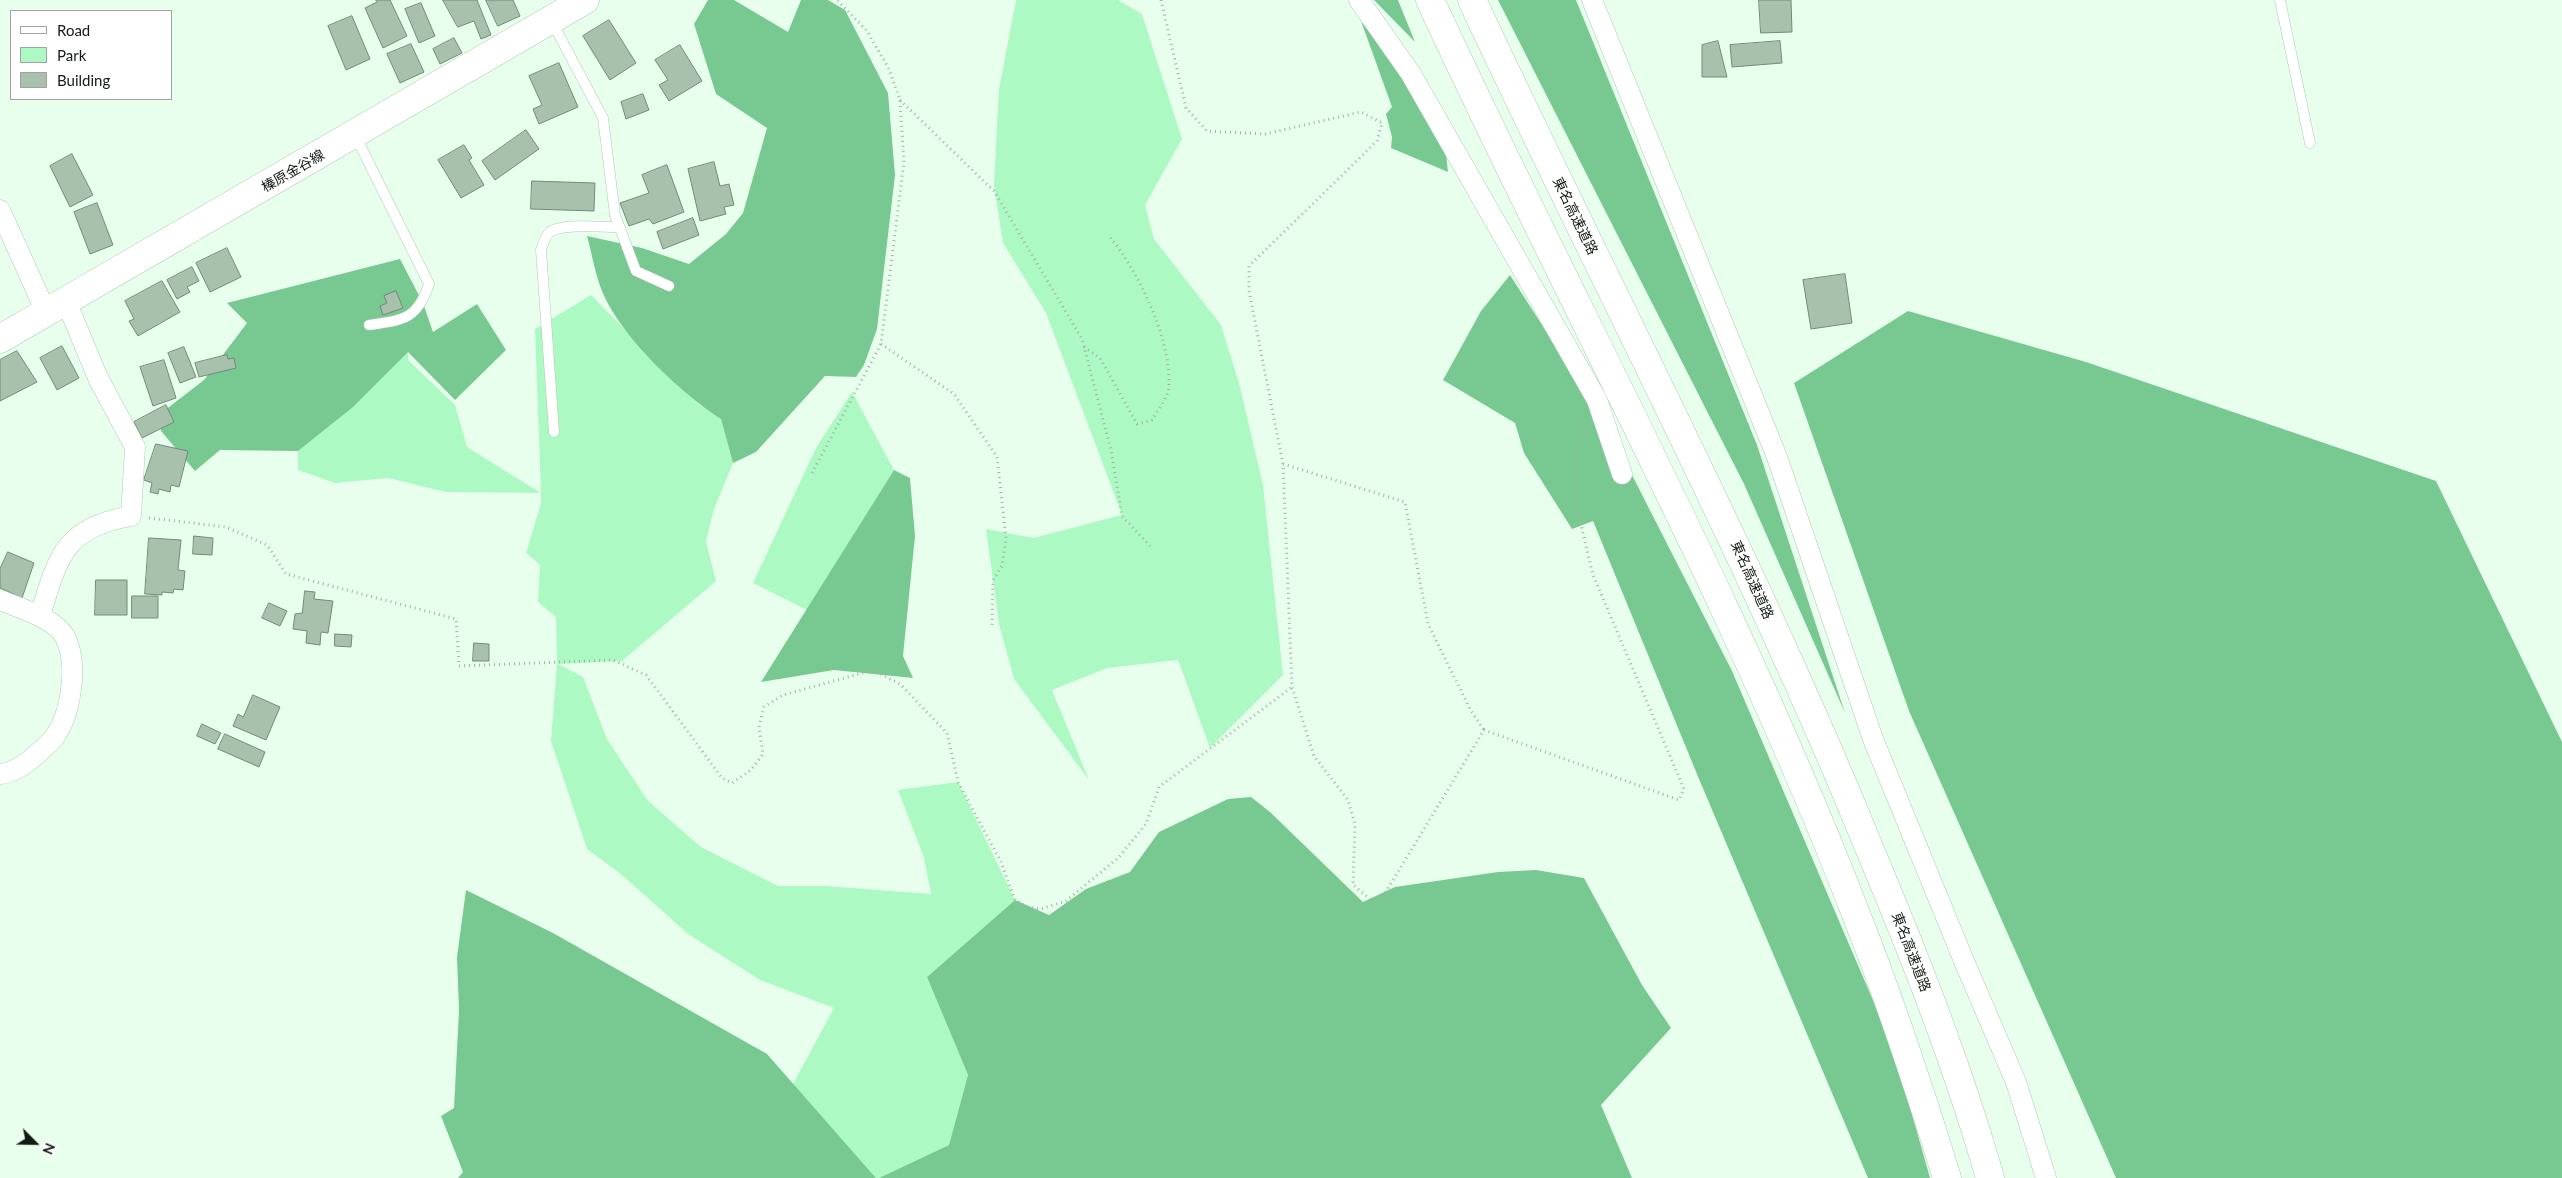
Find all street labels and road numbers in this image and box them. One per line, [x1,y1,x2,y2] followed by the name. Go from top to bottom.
[258,146,328,196] street label: 榛原金谷線
[1549,175,1601,257] street label: 東名高速道路
[1727,538,1777,622] street label: 東名高速道路
[1888,910,1934,994] street label: 東名高速道路

